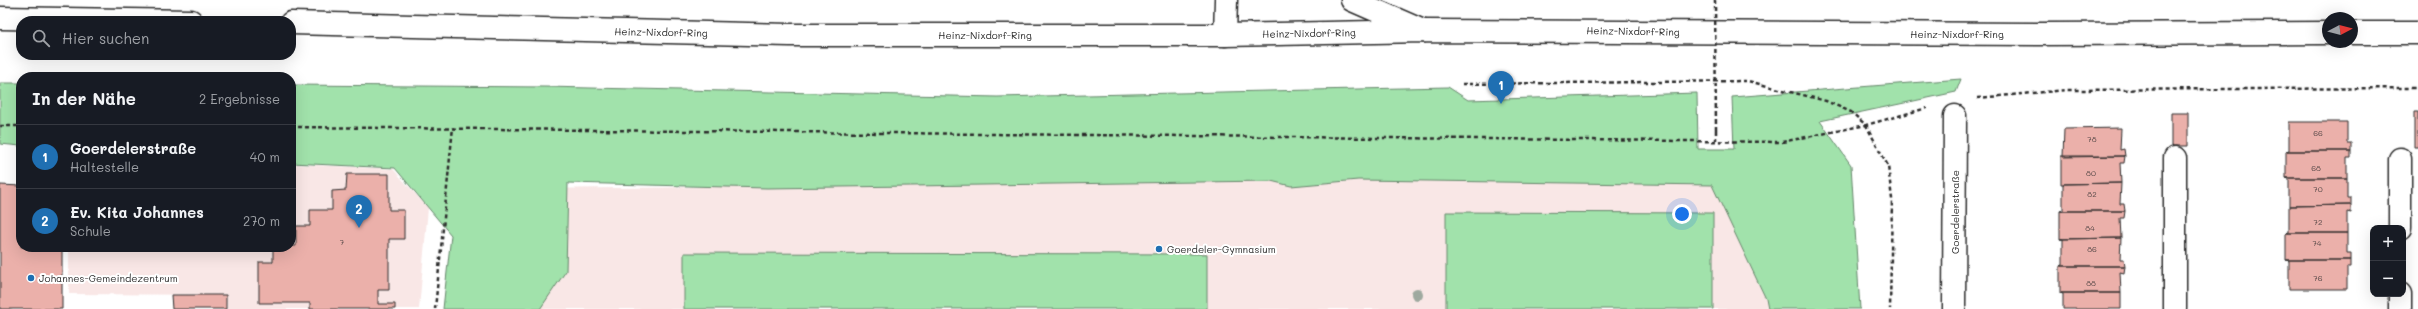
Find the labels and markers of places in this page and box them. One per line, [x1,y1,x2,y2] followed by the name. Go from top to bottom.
[1488,71,1514,104] pin: 1
[346,195,372,228] pin: 2
[1167,242,1276,256] place label: Goerdeler-Gymnasium
[1154,244,1164,254] marker: Goerdeler-Gymnasium
[39,271,178,285] place label: Johannes-Gemeindezentrum
[26,273,36,283] marker: Johannes-Gemeindezentrum

